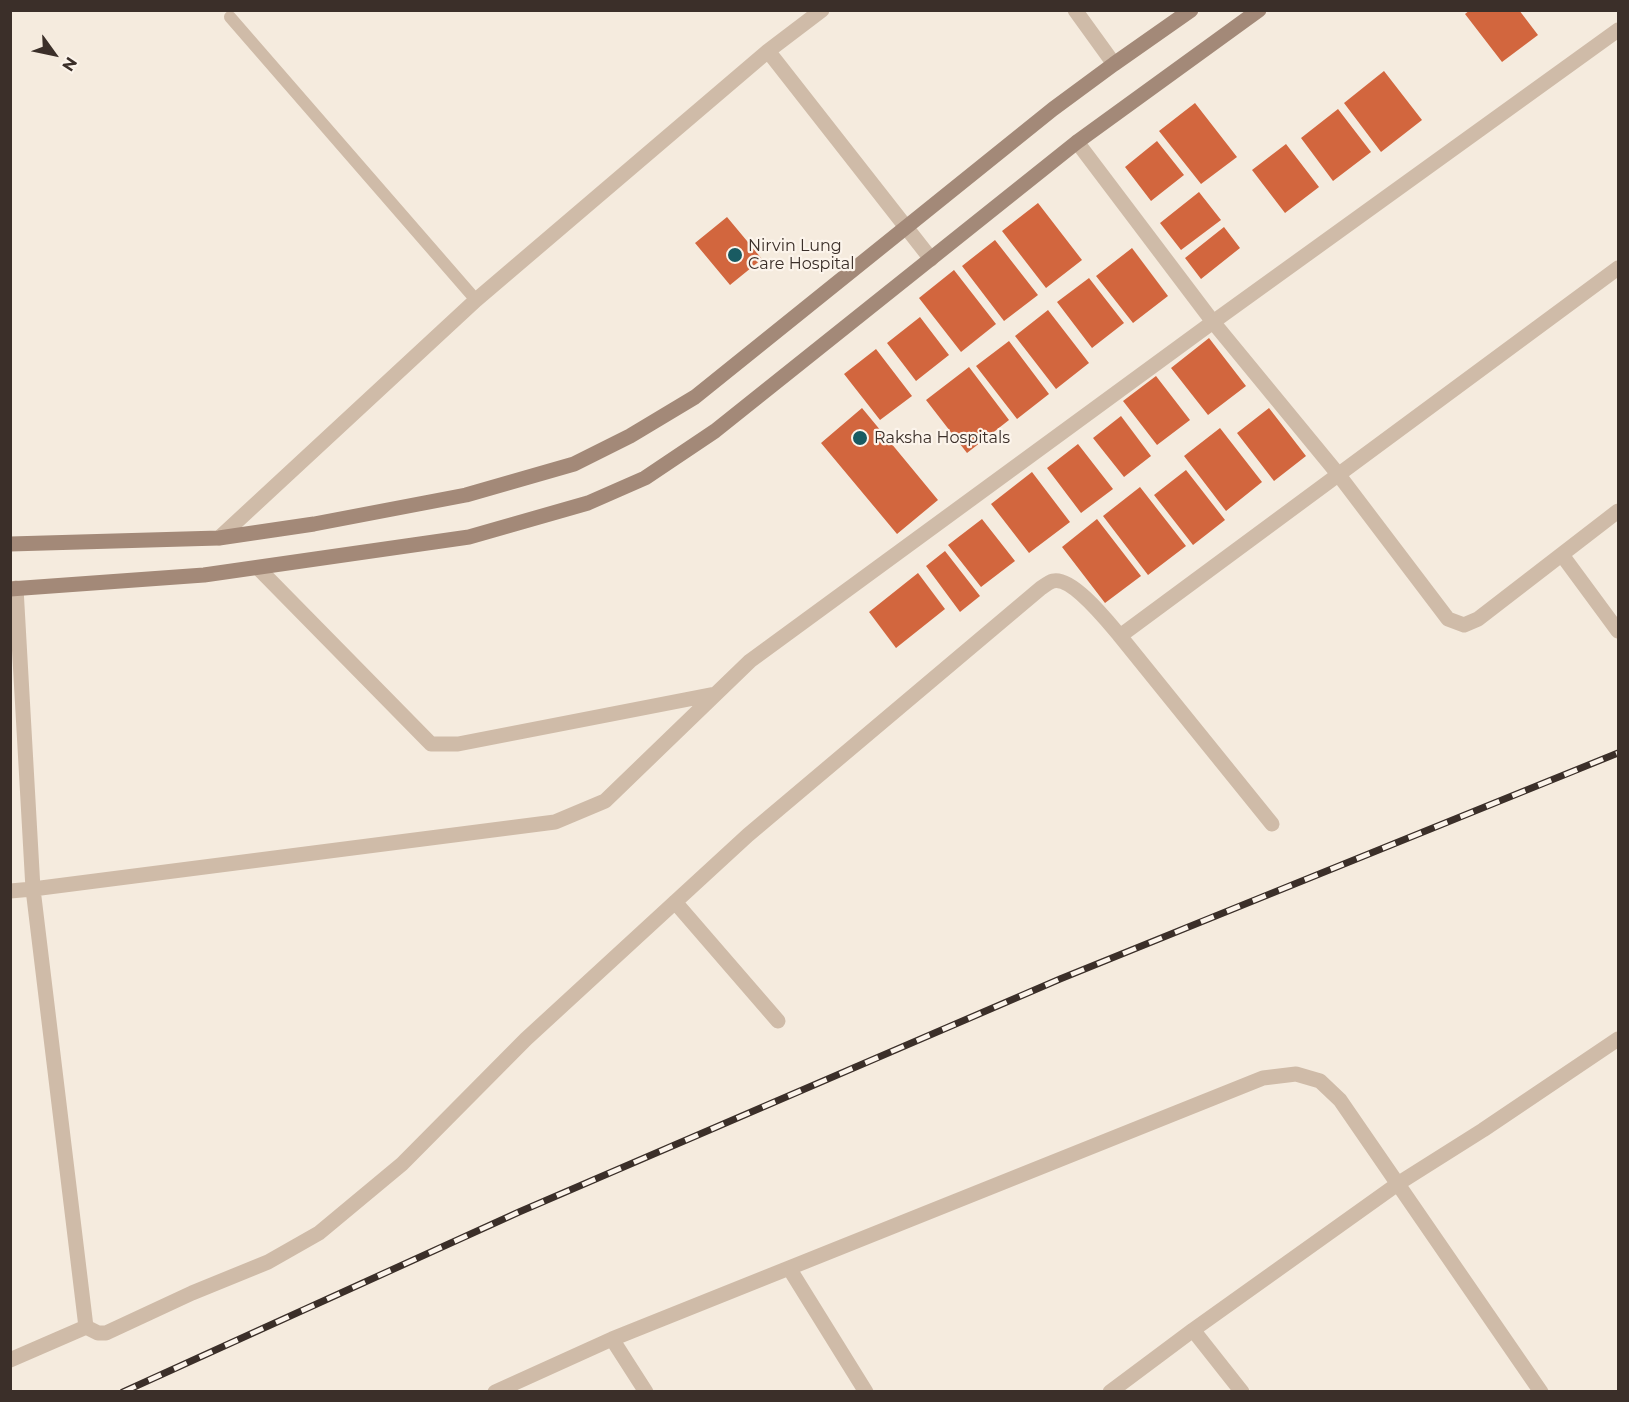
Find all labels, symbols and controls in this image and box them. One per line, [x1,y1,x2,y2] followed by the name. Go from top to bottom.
[24,24,84,84] north arrow
[58,53,81,75] text: N
[748,236,855,274] place label: Nirvin Lung Care Hospital
[726,246,744,264] marker: Nirvin Lung Care Hospital
[874,428,1010,448] place label: Raksha Hospitals
[851,429,869,447] marker: Raksha Hospitals

